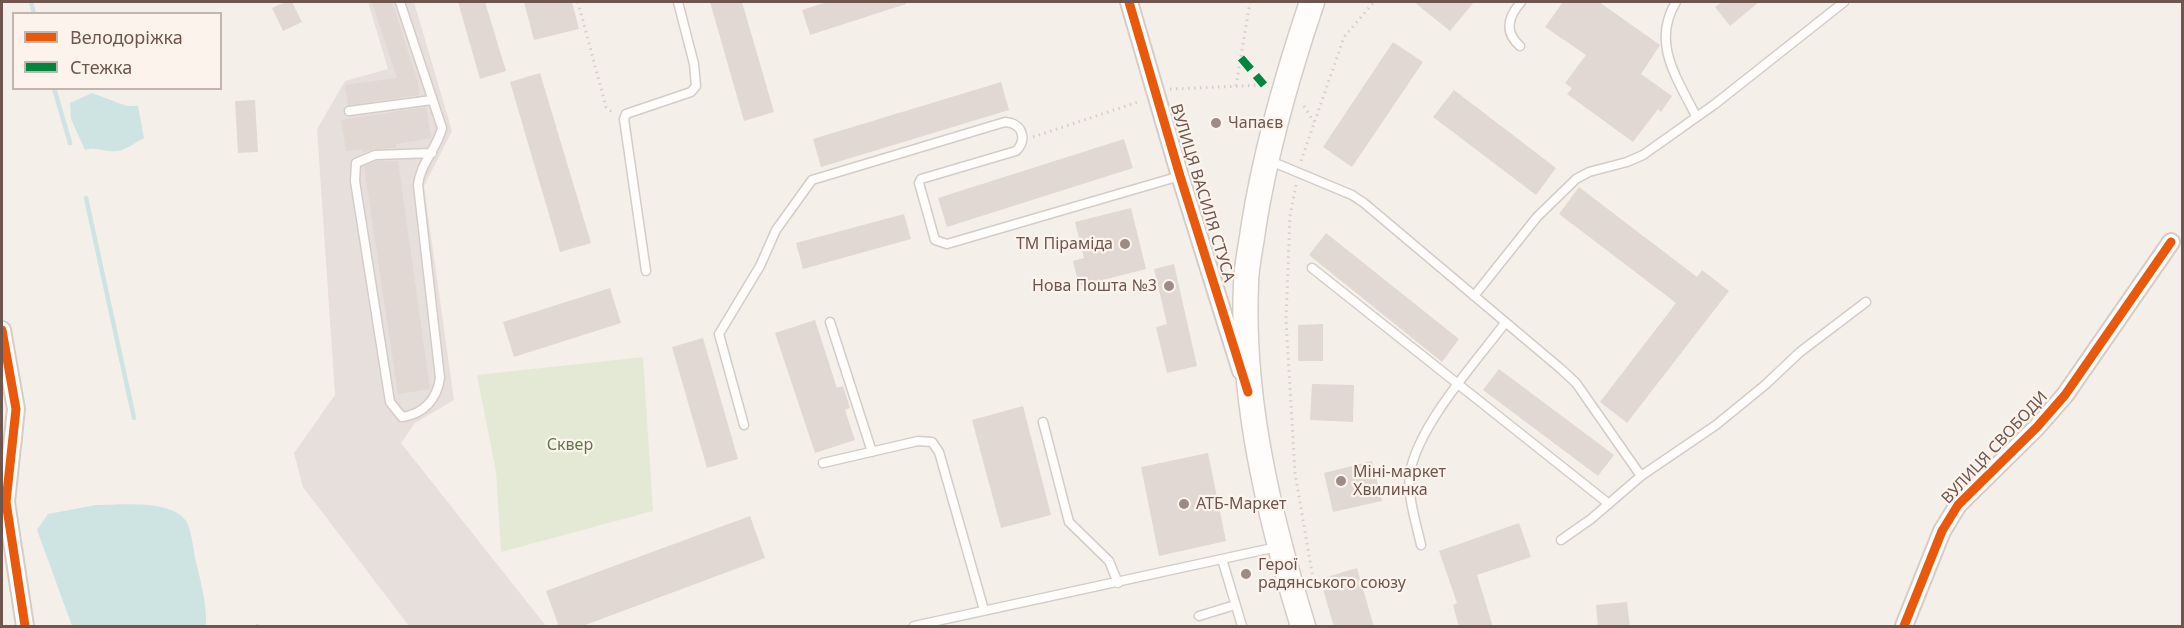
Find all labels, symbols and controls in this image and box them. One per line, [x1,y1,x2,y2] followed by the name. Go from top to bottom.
[12,12,222,90] legend
[70,25,183,49] text: Велодоріжка
[70,55,132,79] text: Стежка
[1166,102,1238,284] street label: ВУЛИЦЯ ВАСИЛЯ СТУСА
[1228,113,1283,133] place label: Чапаєв
[1209,116,1223,130] marker: Чапаєв
[1016,234,1113,254] place label: ТМ Піраміда
[1118,237,1132,251] marker: ТМ Піраміда
[1032,276,1157,296] place label: Нова Пошта №3
[1162,279,1176,293] marker: Нова Пошта №3
[1938,388,2052,508] street label: ВУЛИЦЯ СВОБОДИ
[547,435,593,455] park label: Сквер
[1353,462,1446,500] place label: Міні-маркет Хвилинка
[1334,474,1348,488] marker: Міні-маркет Хвилинка
[1196,494,1286,514] place label: АТБ-Маркет
[1177,497,1191,511] marker: АТБ-Маркет
[1258,555,1406,593] place label: Герої радянського союзу
[1239,567,1253,581] marker: Герої радянського союзу

